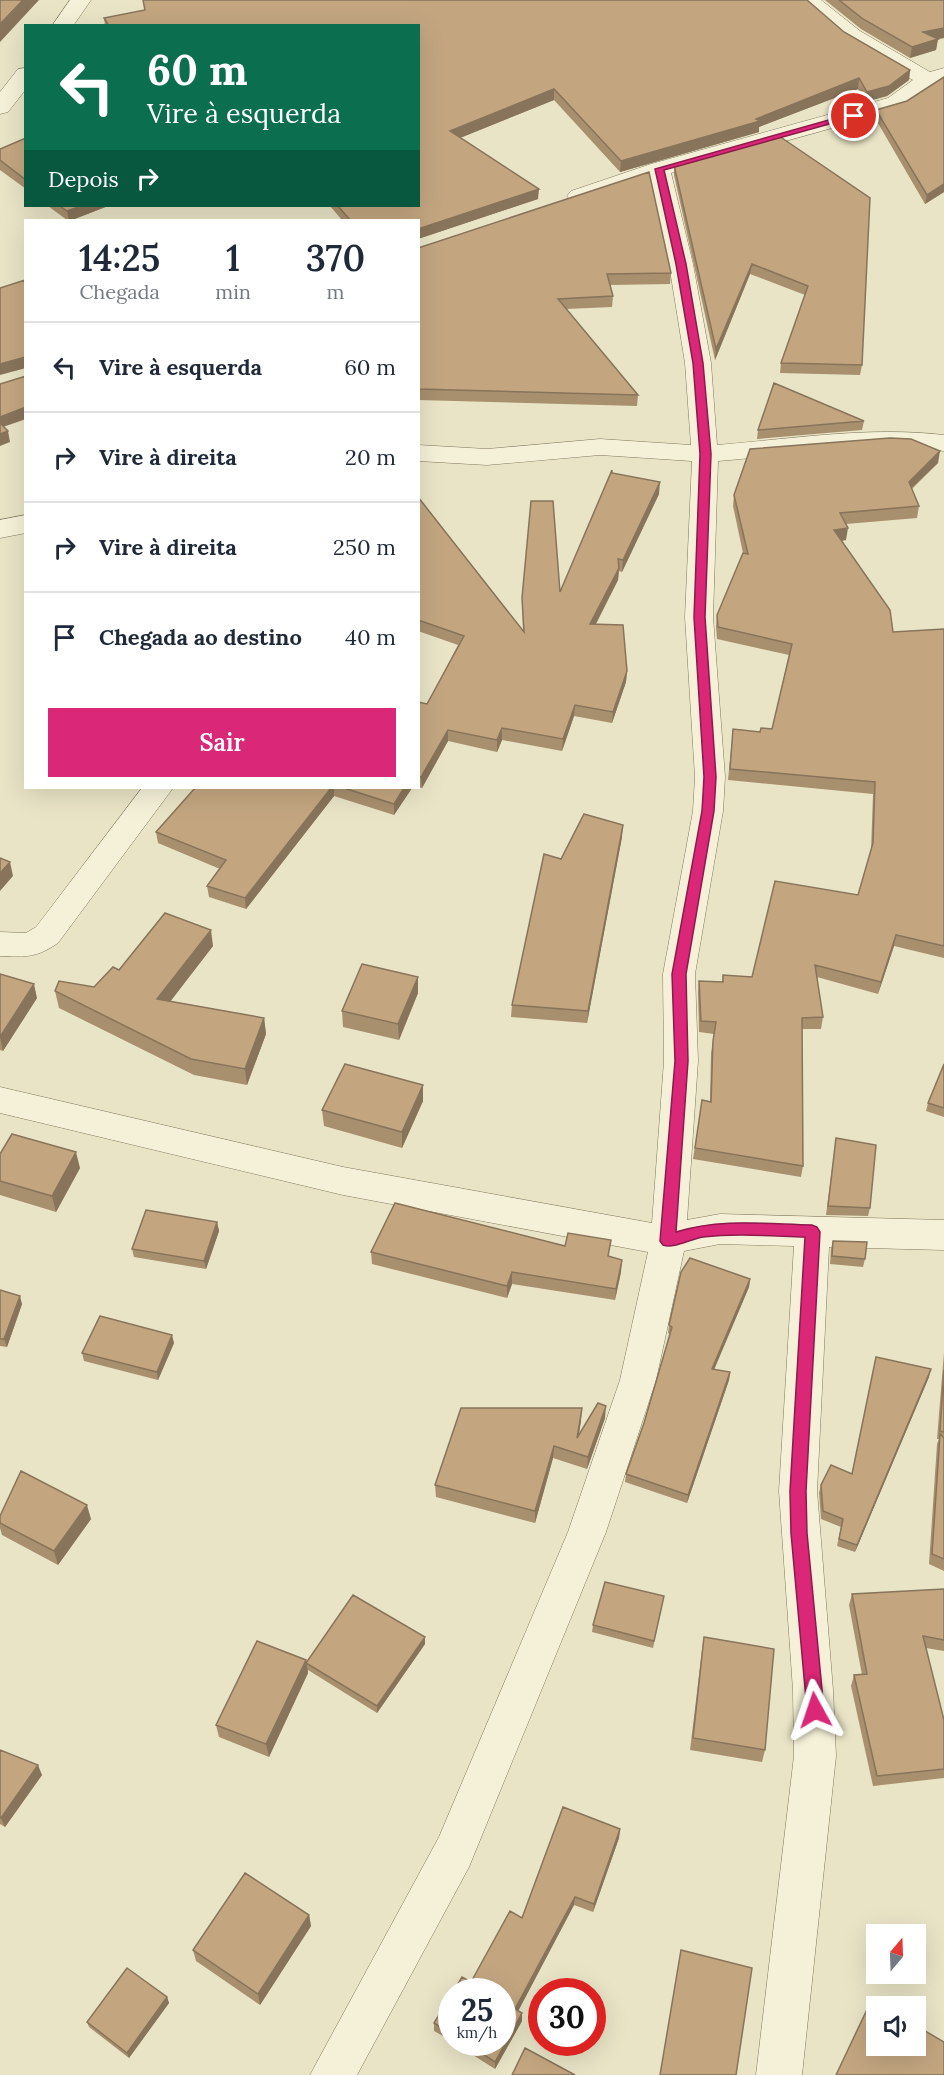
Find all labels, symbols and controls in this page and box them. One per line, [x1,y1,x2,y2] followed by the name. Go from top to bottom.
[147,43,248,97] text: 60 m
[48,48,126,126] icon: left
[828,90,879,141] pin
[147,96,341,130] text: Vire à esquerda
[837,99,870,132] icon: arrive
[131,162,164,195] icon: right
[48,165,119,193] text: Depois
[79,235,160,281] text: 14:25
[226,235,240,281] text: 1
[306,235,365,281] text: 370
[79,279,160,304] text: Chegada
[215,279,251,304] text: min
[327,279,344,304] text: m
[48,351,81,384] icon: left
[99,353,262,381] text: Vire à esquerda
[344,353,396,381] text: 60 m
[48,441,81,474] icon: right
[99,443,237,471] text: Vire à direita
[345,443,396,471] text: 20 m
[48,531,81,564] icon: right
[99,533,237,561] text: Vire à direita
[333,533,396,561] text: 250 m
[48,621,81,654] icon: arrive
[99,623,302,651] text: Chegada ao destino
[345,623,396,651] text: 40 m
[48,708,396,777] button: Sair
[783,1678,847,1742] position arrow
[866,1924,926,1984] north arrow
[866,1924,926,2056] map controls
[528,1978,606,2056] speed limit sign: 30
[461,1991,493,2029] text: 25
[866,1996,926,2056] button: sound
[457,2023,497,2042] text: km/h

